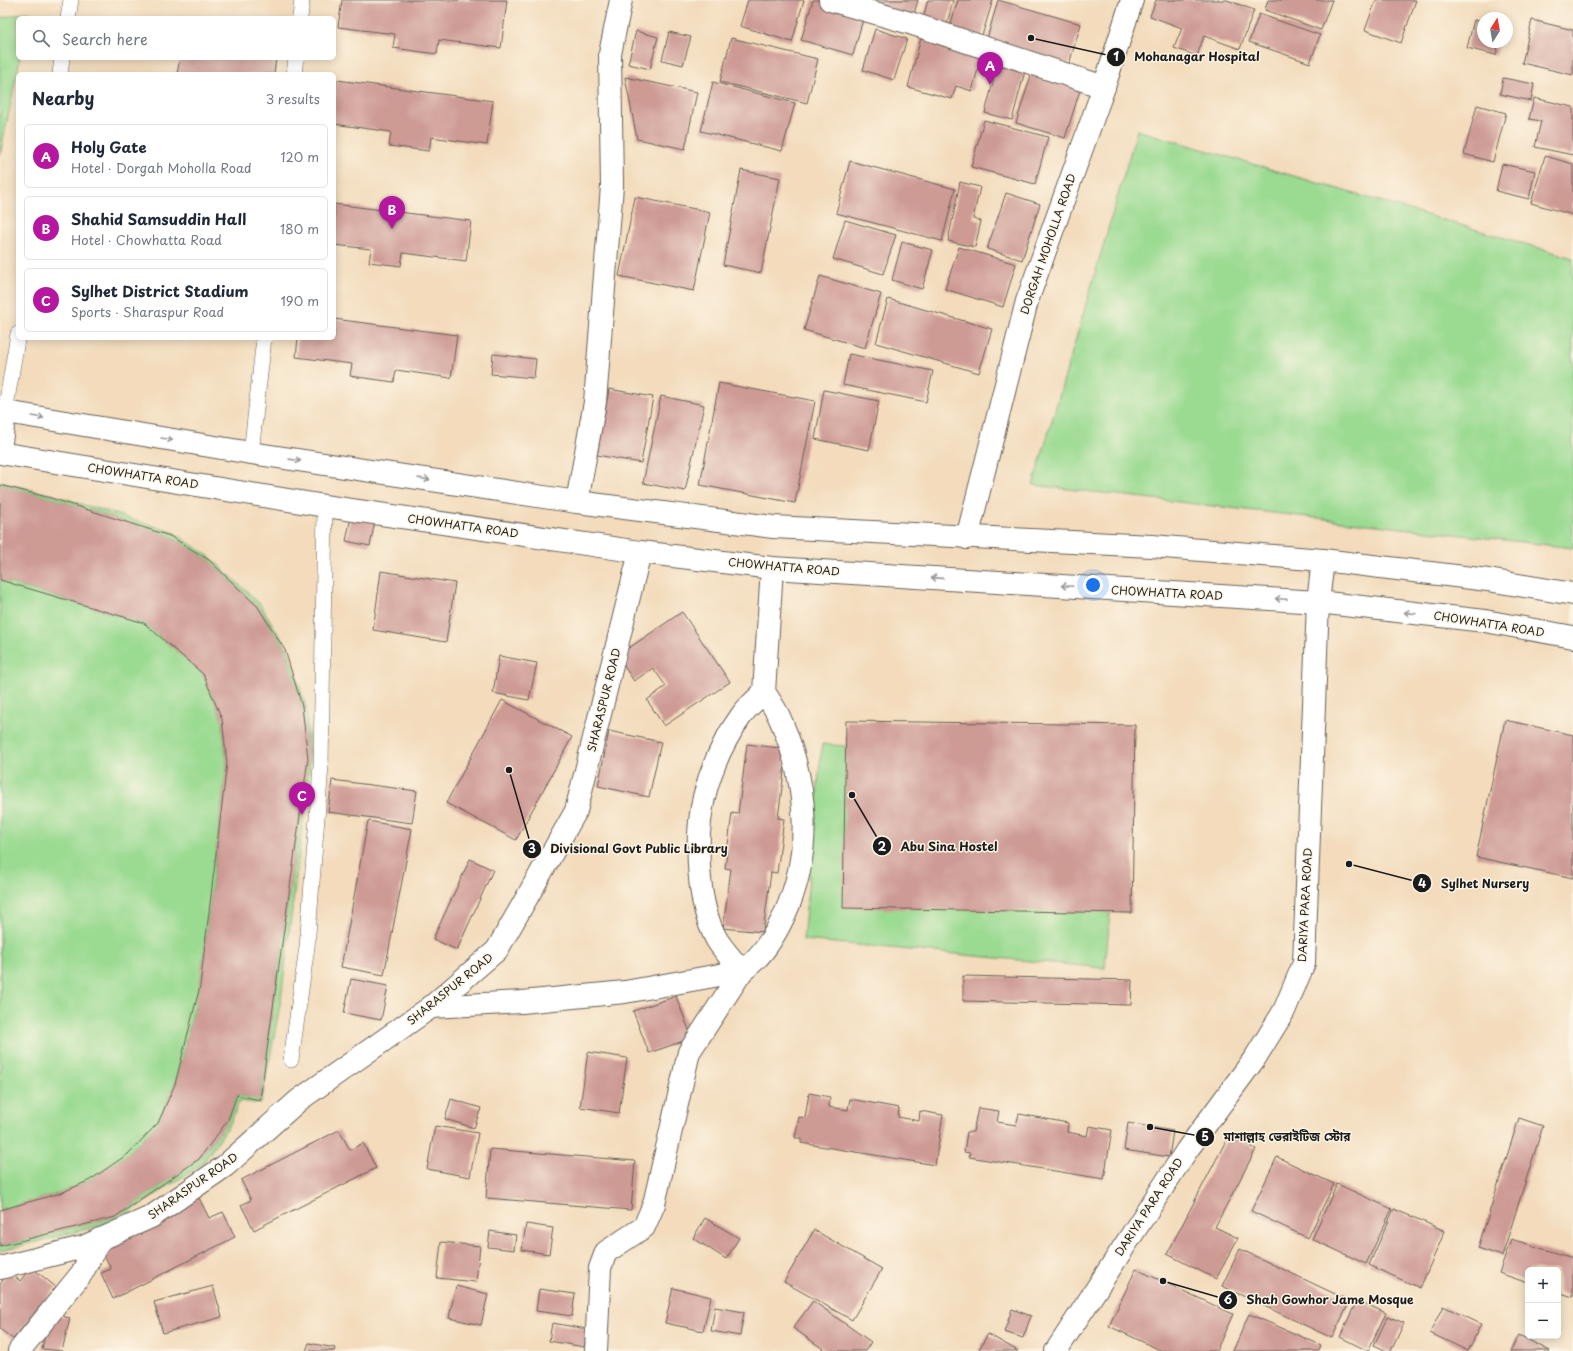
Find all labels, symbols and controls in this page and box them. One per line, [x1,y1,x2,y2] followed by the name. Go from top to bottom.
[1477,12,1513,48] north arrow
[16,16,336,60] search box
[30,27,52,49] icon: search
[62,27,148,50] text: Search here
[1106,45,1269,69] callout: Mohanagar Hospital
[1113,47,1119,65] text: 1
[1134,47,1260,65] text: Mohanagar Hospital
[977,52,1003,85] pin: A
[32,85,94,111] text: Nearby
[266,89,320,108] text: 3 results
[71,135,147,158] text: Holy Gate
[41,147,51,166] text: A
[280,147,319,166] text: 120 m
[71,158,252,177] text: Hotel · Dorgah Moholla Road
[1015,171,1080,317] street label: DORGAH MOHOLLA ROAD
[379,196,405,229] pin: B
[71,207,246,230] text: Shahid Samsuddin Hall
[42,219,50,238] text: B
[280,219,319,238] text: 180 m
[71,230,222,249] text: Hotel · Chowhatta Road
[71,279,249,302] text: Sylhet District Stadium
[41,291,51,310] text: C
[280,291,319,310] text: 190 m
[71,302,224,321] text: Sports · Sharaspur Road
[32,413,45,421] one-way arrow
[160,435,173,443] one-way arrow
[288,456,301,464] one-way arrow
[86,458,200,493] street label: CHOWHATTA ROAD
[417,475,430,483] one-way arrow
[406,509,520,542] street label: CHOWHATTA ROAD
[727,553,841,580] street label: CHOWHATTA ROAD
[931,575,944,582] one-way arrow
[1083,575,1103,595] your location
[1111,581,1223,604] street label: CHOWHATTA ROAD
[1061,583,1074,590] one-way arrow
[1275,596,1288,603] one-way arrow
[1432,606,1546,641] street label: CHOWHATTA ROAD
[1404,609,1417,616] one-way arrow
[582,646,625,753] street label: SHARASPUR ROAD
[289,782,315,815] pin: C
[872,834,1005,858] callout: Abu Sina Hostel
[522,837,737,861] callout: Divisional Govt Public Library
[878,837,887,855] text: 2
[900,837,997,855] text: Abu Sina Hostel
[528,839,536,857] text: 3
[550,839,728,857] text: Divisional Govt Public Library
[1293,847,1316,962] street label: DARIYA PARA ROAD
[1412,871,1538,895] callout: Sylhet Nursery
[1418,874,1426,892] text: 4
[1441,874,1529,892] text: Sylhet Nursery
[403,949,496,1029] street label: SHARASPUR ROAD
[1195,1125,1358,1149] callout: মাশাল্লাহ ভেরাইটিজ স্টোর
[1201,1127,1209,1145] text: 5
[1223,1127,1351,1145] text: মাশাল্লাহ ভেরাইটিজ স্টোর
[144,1148,241,1223] street label: SHARASPUR ROAD
[1110,1154,1187,1259] street label: DARIYA PARA ROAD
[1525,1267,1561,1339] map controls
[1525,1267,1561,1303] button: +
[1218,1288,1422,1312] callout: Shah Gowhor Jame Mosque
[1224,1290,1233,1308] text: 6
[1246,1290,1414,1308] text: Shah Gowhor Jame Mosque
[1525,1303,1561,1339] button: −

